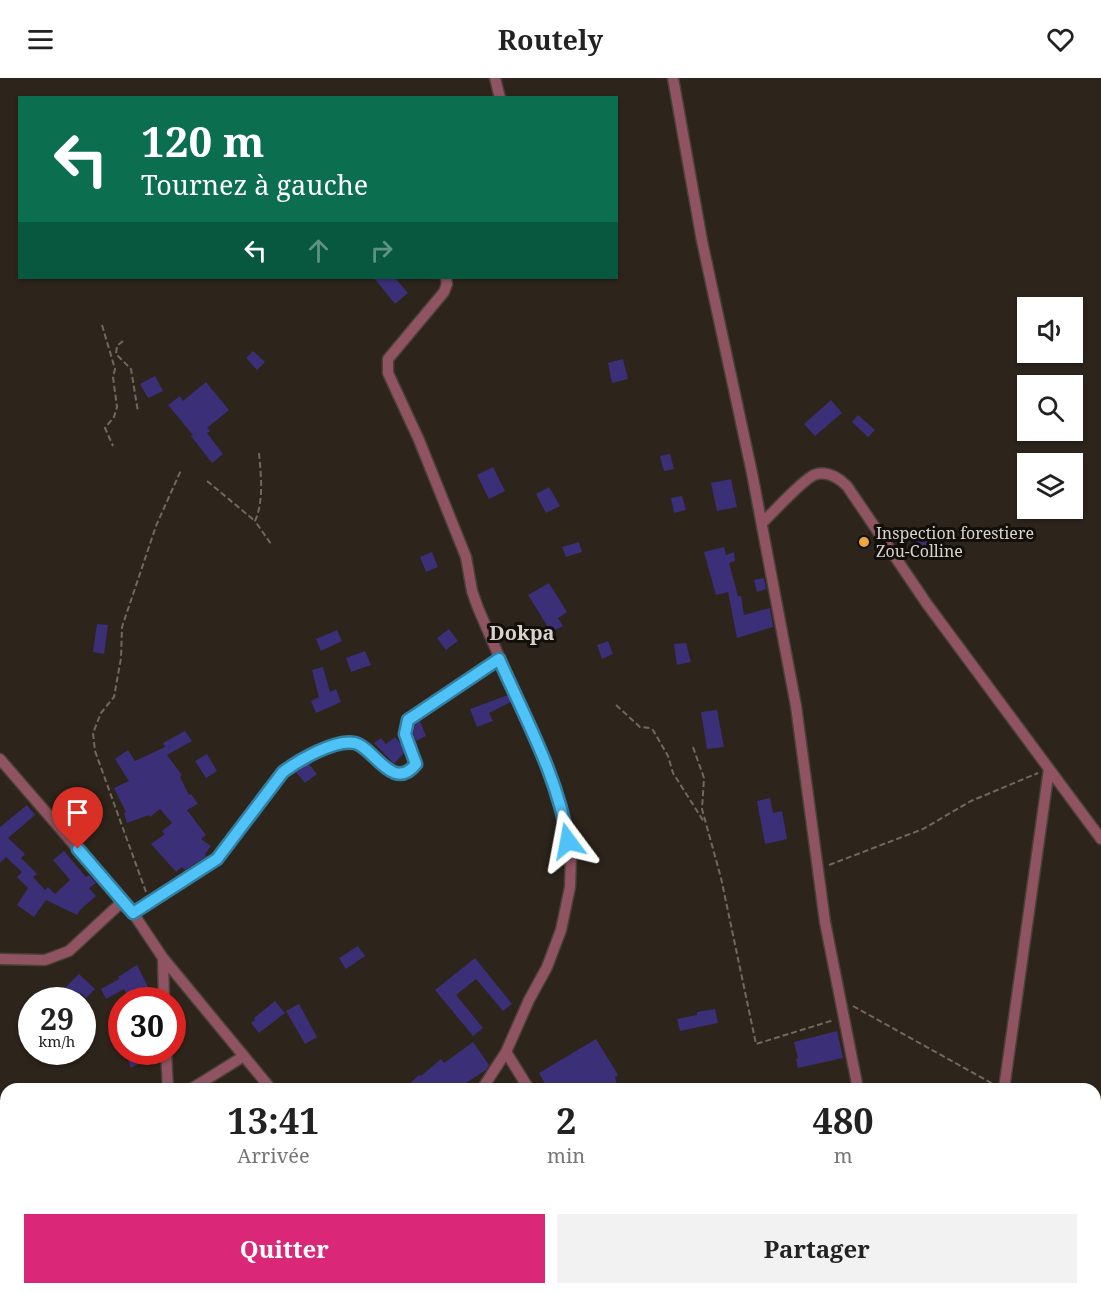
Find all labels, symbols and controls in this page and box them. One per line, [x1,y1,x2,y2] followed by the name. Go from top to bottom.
[498,21,603,58] text: Routely
[24,23,57,56] icon: menu
[1044,23,1077,56] icon: heart
[141,112,265,169] text: 120 m
[42,120,120,198] icon: left
[141,166,368,203] text: Tournez à gauche
[239,234,272,267] icon: left
[302,234,335,267] icon: ahead
[365,234,398,267] icon: right
[1017,297,1083,519] map controls
[1017,297,1083,363] button: sound
[1017,375,1083,441] button: search
[1017,453,1083,519] button: layers
[876,522,1034,562] place label: Inspection forestiere Zou-Colline
[857,535,871,549] marker: Inspection forestiere Zou-Colline
[489,619,555,646] district label: Dokpa
[52,787,103,849] pin
[61,796,94,829] icon: arrive
[536,809,600,873] position arrow
[108,987,186,1065] speed limit sign: 30
[40,998,74,1039] text: 29
[39,1031,75,1051] text: km/h
[227,1096,320,1145] text: 13:41
[556,1096,576,1145] text: 2
[813,1096,874,1145] text: 480
[237,1142,310,1169] text: Arrivée
[547,1142,585,1169] text: min
[834,1142,853,1169] text: m
[24,1214,545,1283] button: Quitter
[557,1214,1077,1283] button: Partager

